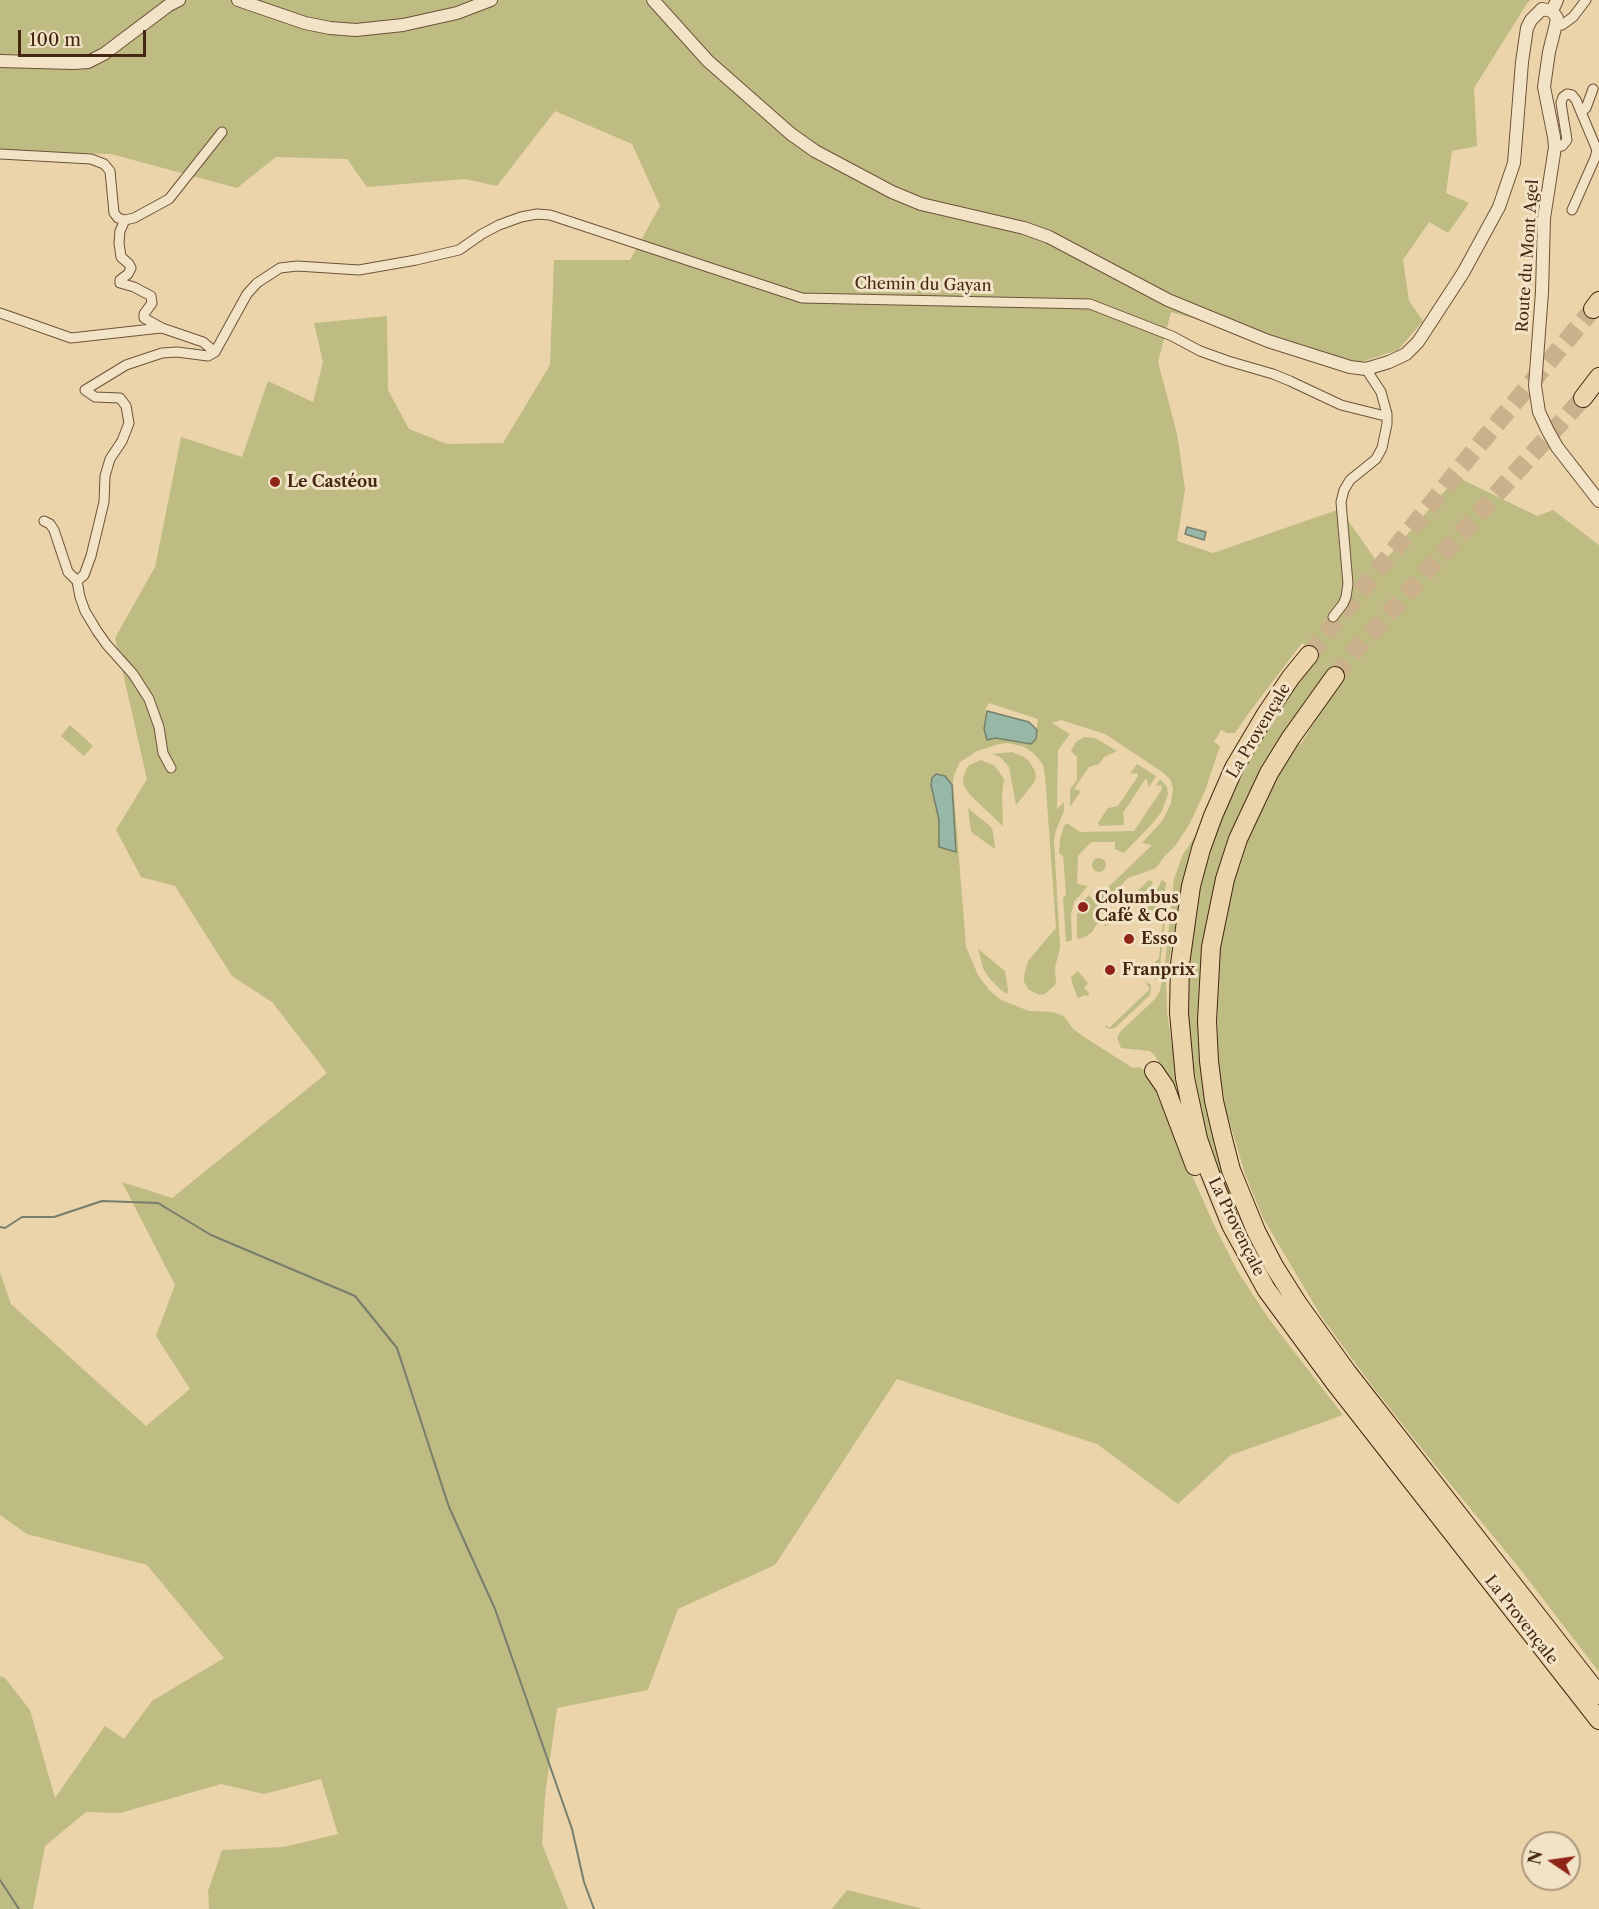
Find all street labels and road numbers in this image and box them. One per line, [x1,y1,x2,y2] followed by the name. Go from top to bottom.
[1513,179,1543,333] street label: Route du Mont Agel
[854,274,992,296] street label: Chemin du Gayan
[1223,680,1295,782] street label: La Provençale
[1204,1174,1268,1280] street label: La Provençale
[1480,1572,1562,1668] street label: La Provençale

